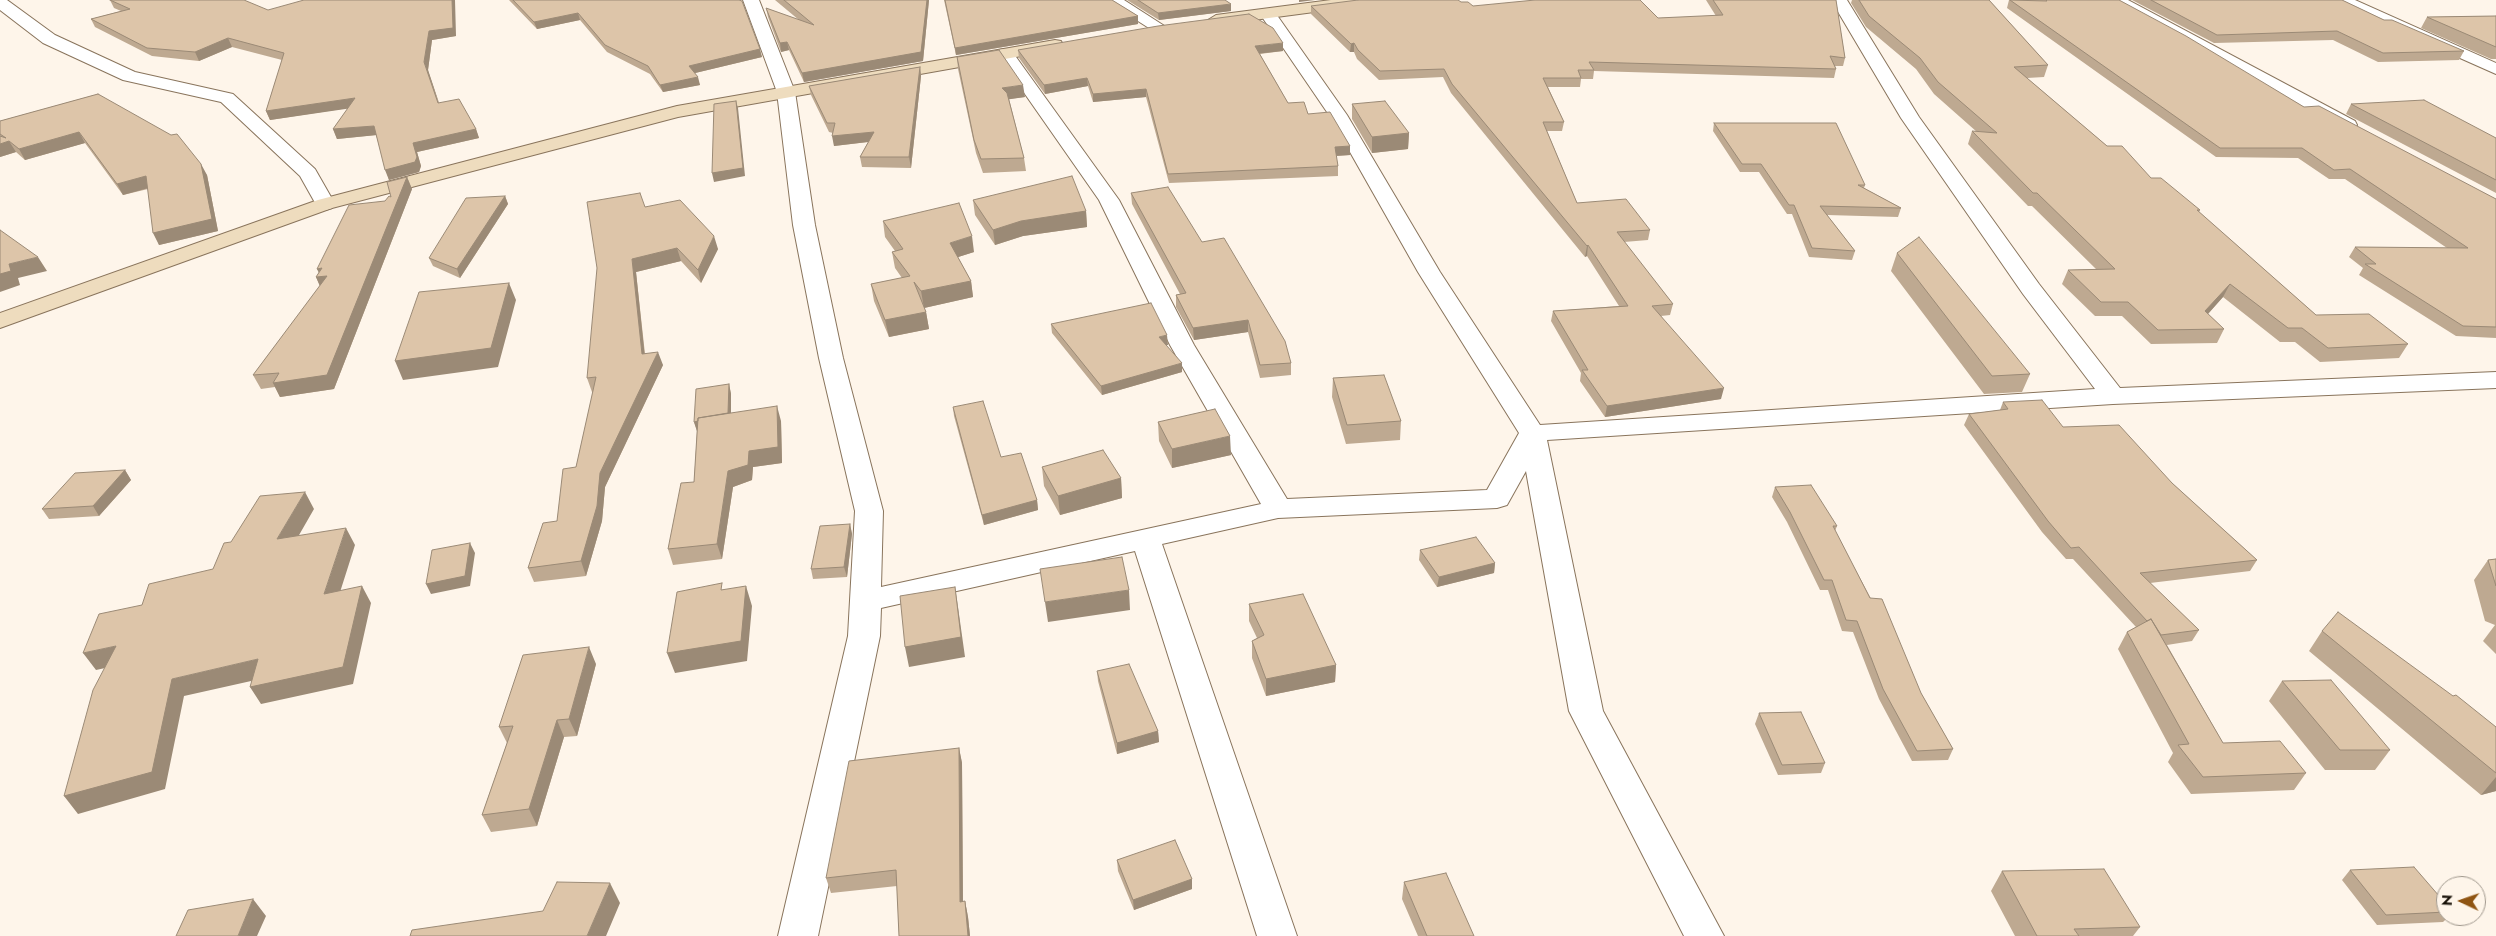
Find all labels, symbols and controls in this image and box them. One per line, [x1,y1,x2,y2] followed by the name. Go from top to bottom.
[2436,876,2486,926] north arrow
[2437,894,2457,906] text: N

